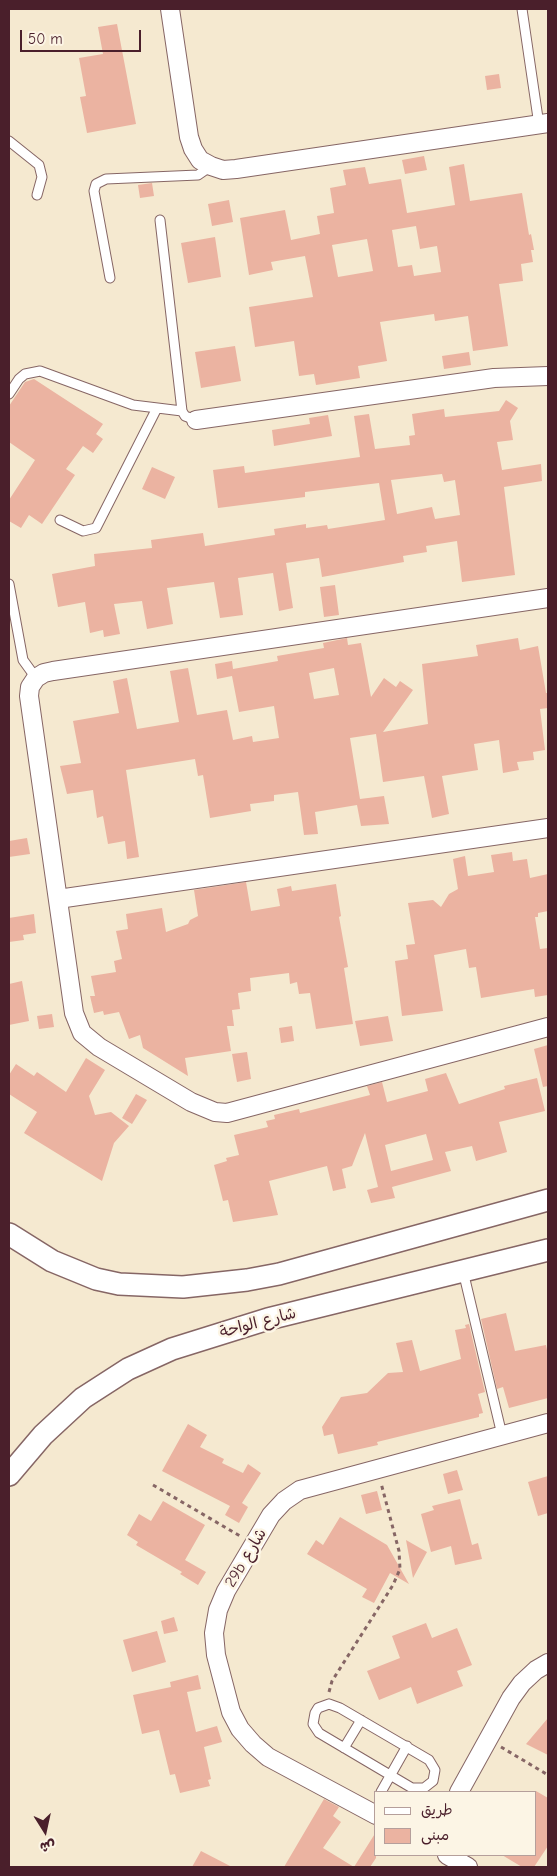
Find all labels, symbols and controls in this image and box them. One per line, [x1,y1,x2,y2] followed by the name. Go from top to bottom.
[22,20,144,52] scale bar
[28,30,63,48] text: 50 m
[218,1304,298,1342] street label: شارع الواحة
[221,1525,271,1591] street label: 29b شارع
[374,1791,537,1856] legend
[421,1801,453,1819] text: طريق
[20,1806,70,1856] north arrow
[421,1826,449,1844] text: مبنى
[39,1837,57,1856] text: ش

